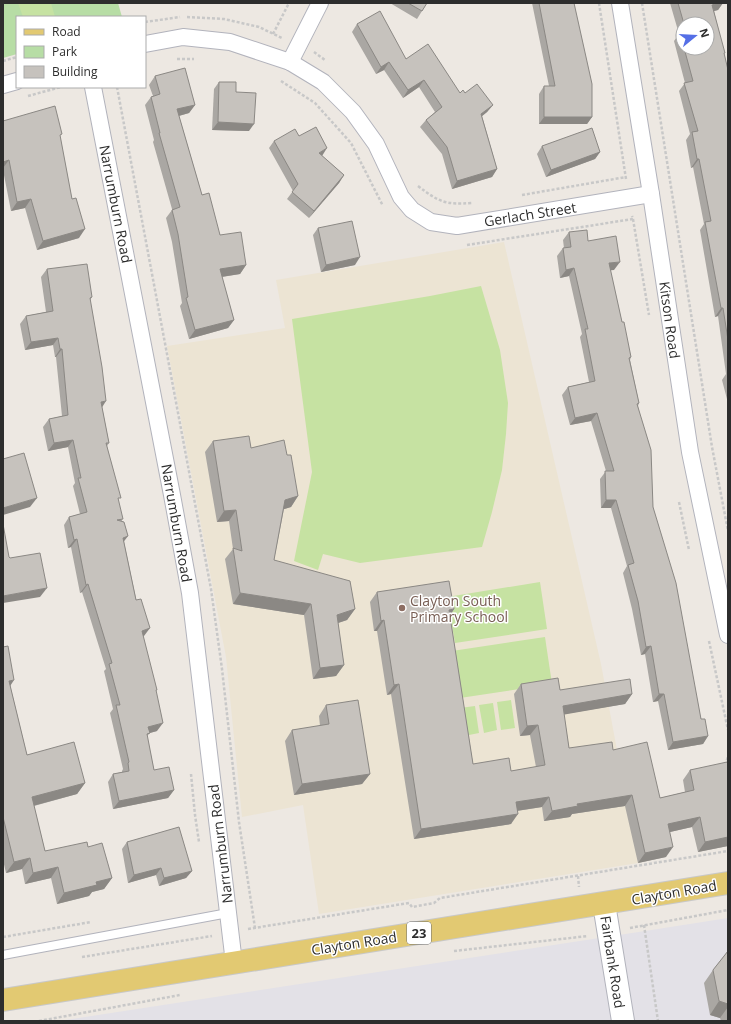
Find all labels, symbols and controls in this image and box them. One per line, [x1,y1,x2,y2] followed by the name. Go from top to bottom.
[16,16,146,88] legend
[675,16,715,56] north arrow
[52,23,81,40] text: Road
[696,26,714,39] text: N
[52,43,78,60] text: Park
[52,63,98,80] text: Building
[95,143,137,265] street label: Narrumburn Road
[483,197,577,231] street label: Gerlach Street
[655,280,685,360] street label: Kitson Road
[157,462,197,584] street label: Narrumburn Road
[410,591,508,626] place label: Clayton South Primary School
[397,603,407,613] marker: Clayton South Primary School
[203,783,237,905] street label: Narrumburn Road
[630,875,718,909] street label: Clayton Road
[596,914,630,1010] street label: Fairbank Road
[407,922,431,944] road number: 23
[310,927,398,959] street label: Clayton Road

